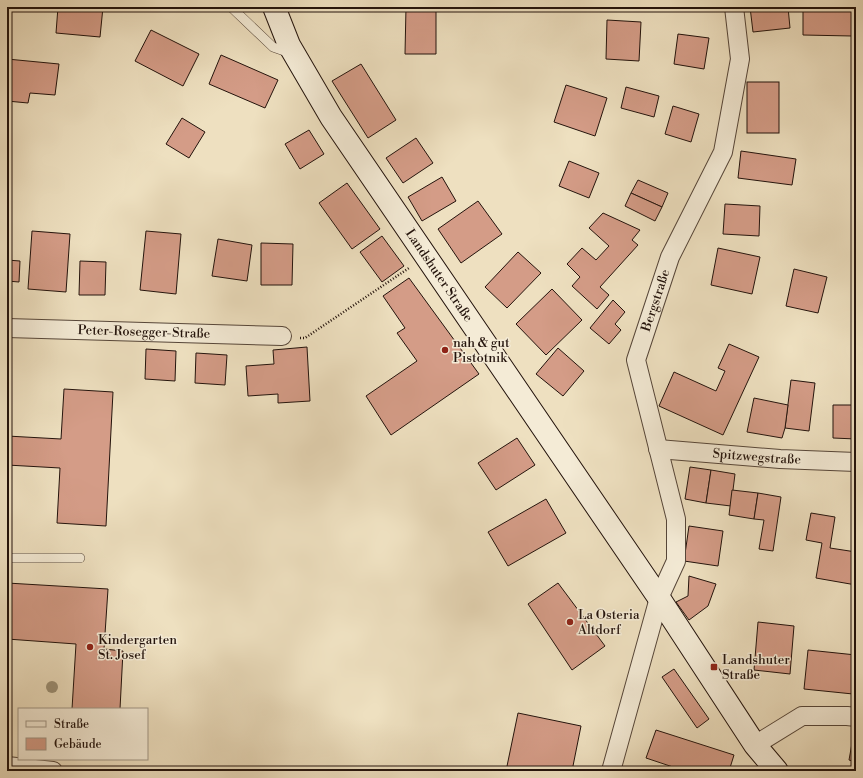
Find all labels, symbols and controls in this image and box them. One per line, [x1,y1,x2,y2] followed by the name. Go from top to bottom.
[402,226,477,325] street label: Landshuter Straße
[638,267,674,334] street label: Bergstraße
[77,322,211,342] street label: Peter-Rosegger-Straße
[453,335,510,366] place label: nah & gut Pistotnik
[440,345,450,355] marker: nah & gut Pistotnik
[712,445,802,468] street label: Spitzwegstraße
[577,607,640,638] place label: La Osteria Altdorf
[565,617,575,627] marker: La Osteria Altdorf
[98,632,177,663] place label: Kindergarten St. Josef
[85,642,95,652] marker: Kindergarten St. Josef
[722,652,790,683] place label: Landshuter Straße
[709,662,719,672] marker: Landshuter Straße
[18,708,148,760] legend
[54,717,89,732] text: Straße
[54,737,102,752] text: Gebäude

